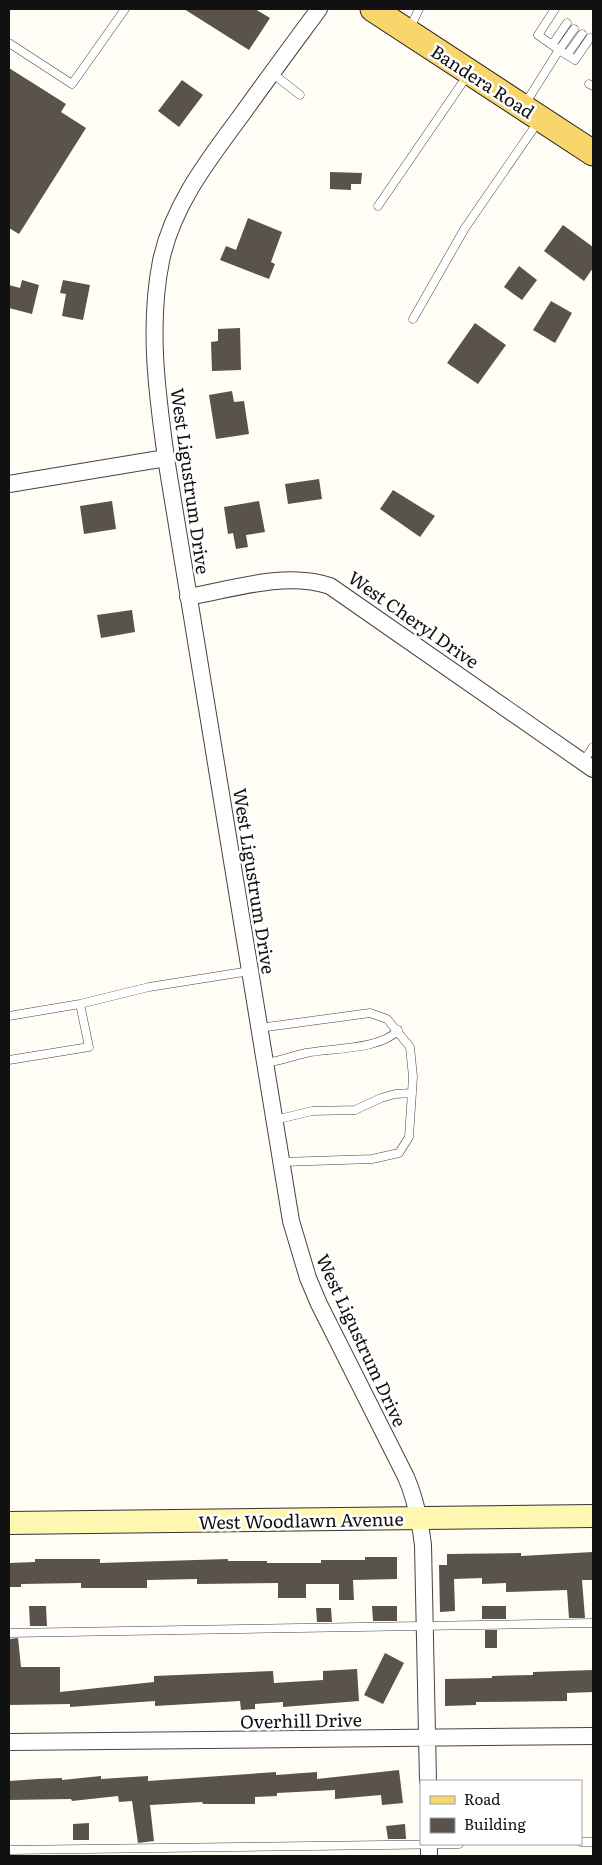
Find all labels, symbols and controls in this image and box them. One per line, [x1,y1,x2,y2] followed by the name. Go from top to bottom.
[426,37,540,125] street label: Bandera Road
[165,386,217,576] street label: West Ligustrum Drive
[343,564,485,674] street label: West Cheryl Drive
[227,786,283,976] street label: West Ligustrum Drive
[310,1249,414,1431] street label: West Ligustrum Drive
[198,1505,404,1535] street label: West Woodlawn Avenue
[240,1705,362,1735] street label: Overhill Drive
[420,1780,582,1845] legend
[464,1787,500,1810] text: Road
[464,1812,526,1835] text: Building

